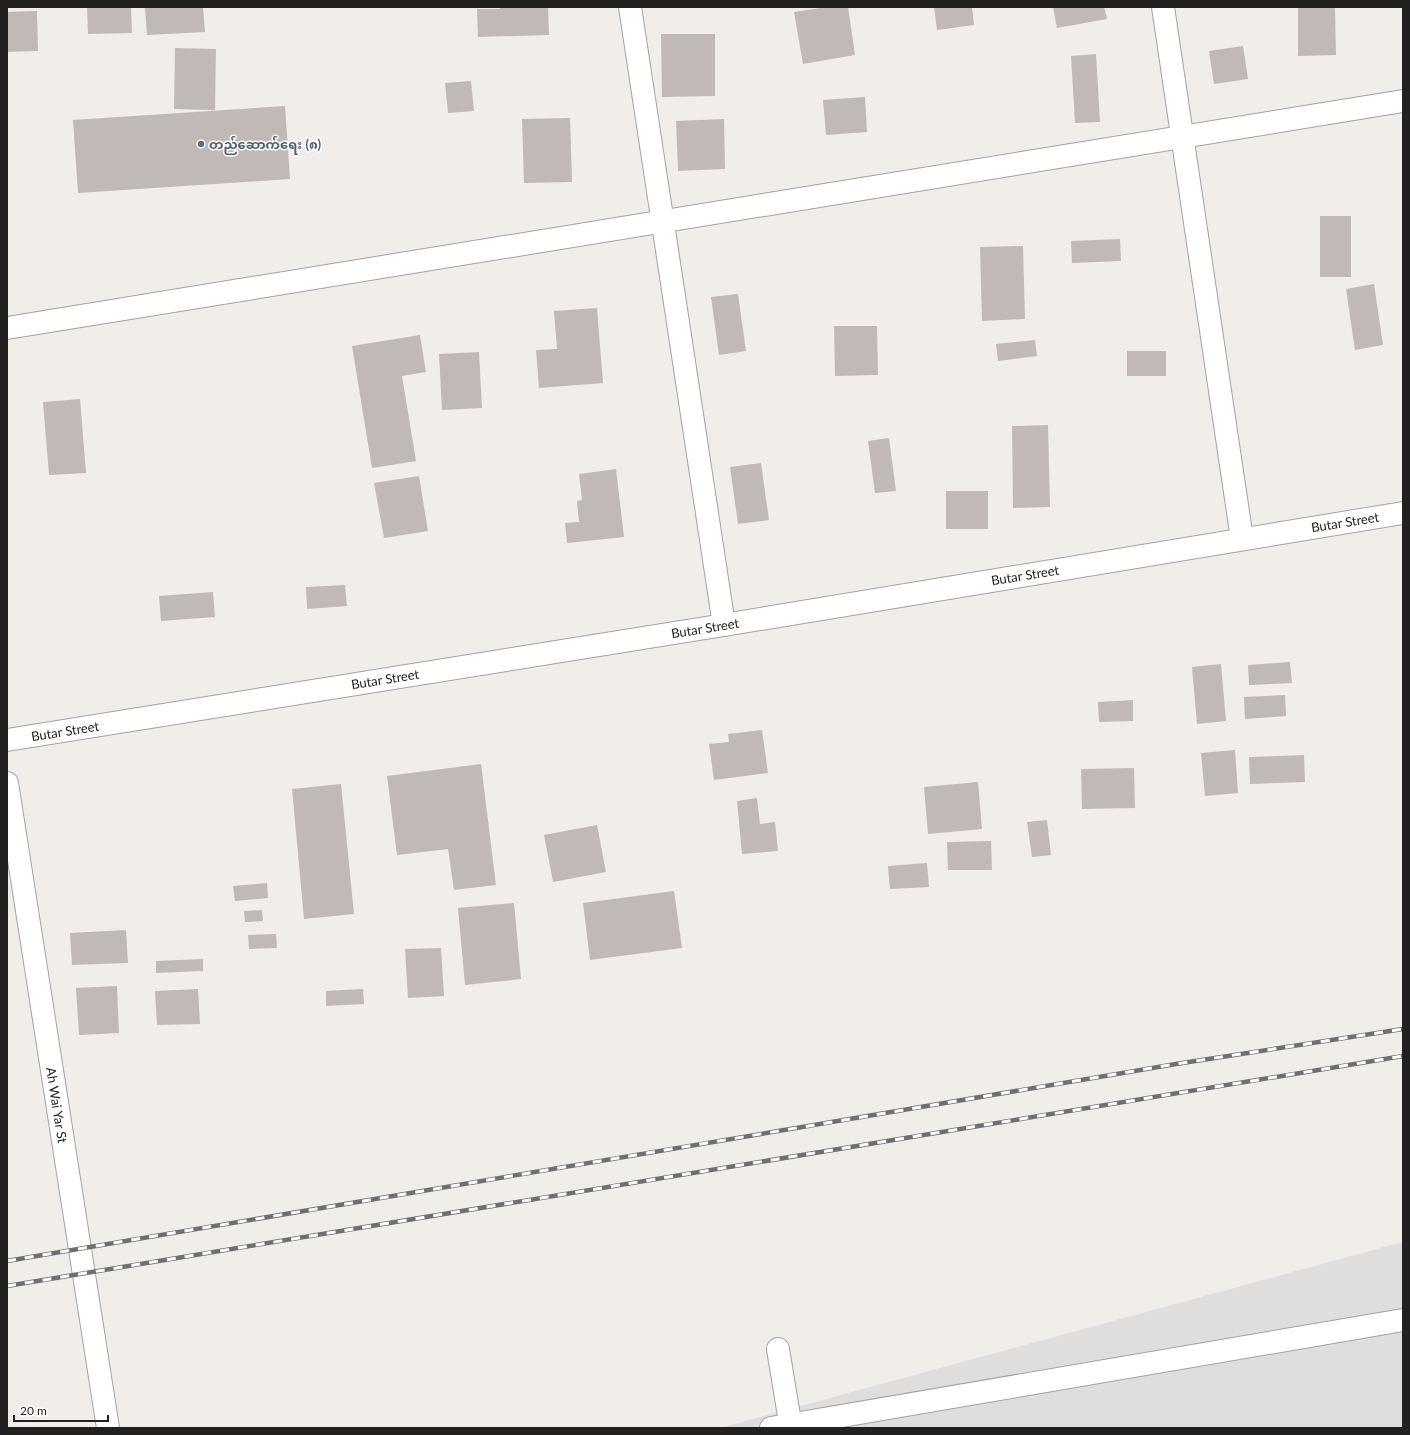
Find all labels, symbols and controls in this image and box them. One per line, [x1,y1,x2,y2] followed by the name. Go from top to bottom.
[209,135,322,155] place label: တည်ဆောက်ရေး (၈)
[196,139,206,149] marker: တည်ဆောက်ရေး (၈)
[1310,509,1380,535] street label: Butar Street
[990,562,1060,588] street label: Butar Street
[670,615,740,641] street label: Butar Street
[350,666,420,692] street label: Butar Street
[30,718,100,744] street label: Butar Street
[43,1066,71,1144] street label: Ah Wai Yar St
[14,1397,108,1423] scale bar
[20,1403,47,1418] text: 20 m

